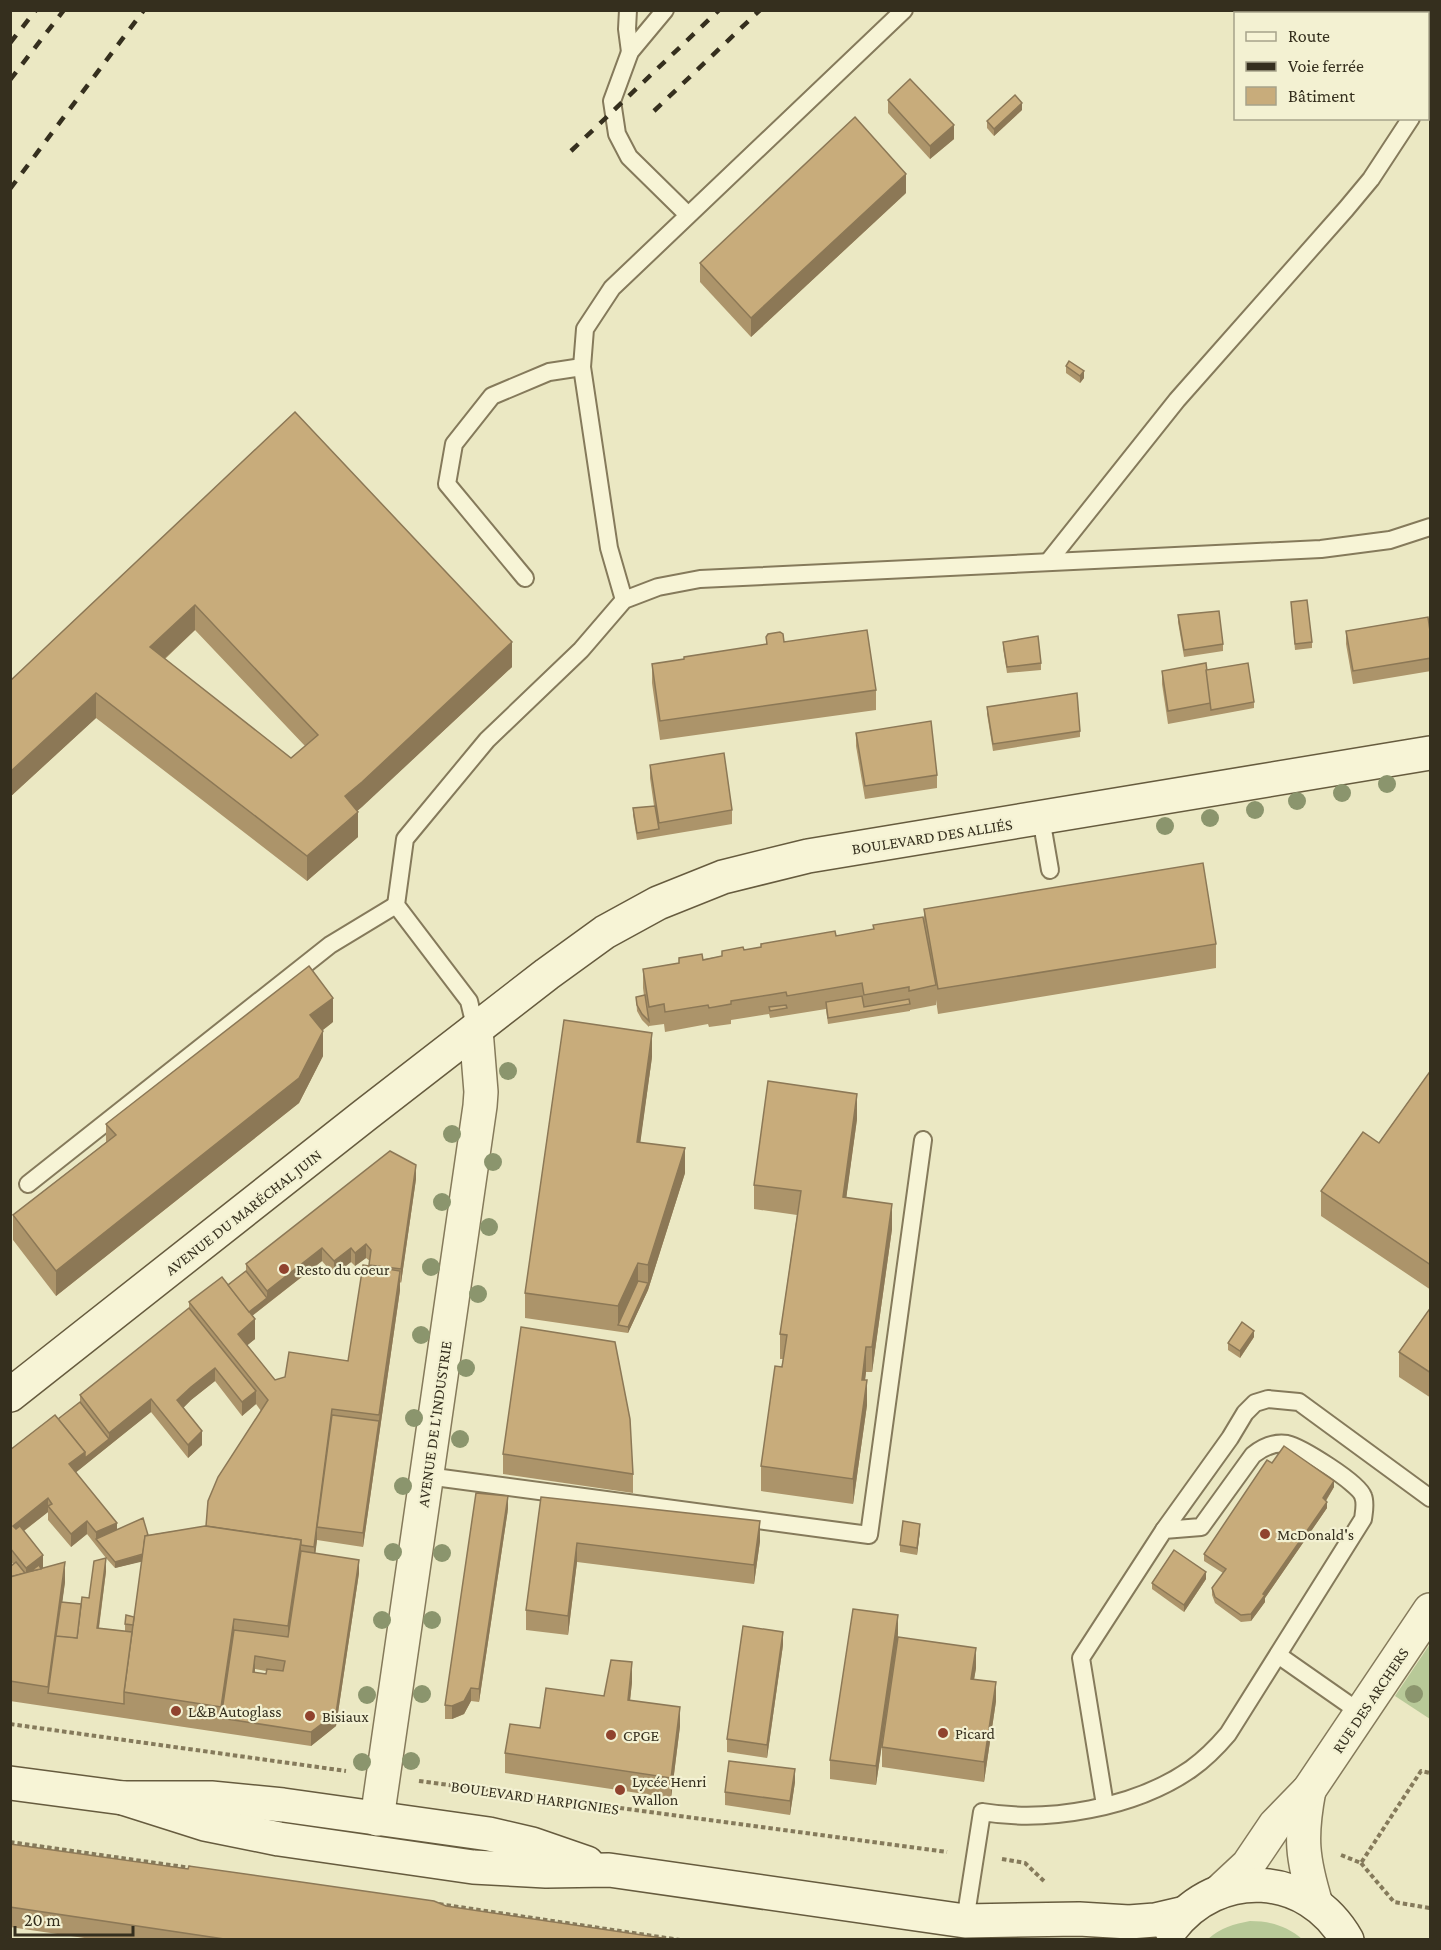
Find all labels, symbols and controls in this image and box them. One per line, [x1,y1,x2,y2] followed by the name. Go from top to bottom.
[1234,12,1429,120] legend
[1288,26,1330,46] text: Route
[1288,56,1364,76] text: Voie ferrée
[1288,86,1356,106] text: Bâtiment
[851,815,1014,858] street label: BOULEVARD DES ALLIÉS
[162,1146,325,1279] street label: AVENUE DU MARÉCHAL JUIN
[296,1261,390,1278] place label: Resto du coeur
[277,1262,291,1276] marker: Resto du coeur
[414,1339,455,1508] street label: AVENUE DE L'INDUSTRIE
[1277,1526,1354,1543] place label: McDonald's
[1258,1527,1272,1541] marker: McDonald's
[1329,1644,1412,1756] street label: RUE DES ARCHERS
[188,1703,281,1721] place label: L&B Autoglass
[169,1704,183,1718] marker: L&B Autoglass
[322,1708,369,1725] place label: Bisiaux
[303,1709,317,1723] marker: Bisiaux
[955,1725,996,1742] place label: Picard
[936,1726,950,1740] marker: Picard
[623,1727,660,1744] place label: CPGE
[604,1728,618,1742] marker: CPGE
[632,1773,706,1808] place label: Lycée Henri Wallon
[450,1777,620,1818] street label: BOULEVARD HARPIGNIES
[613,1783,627,1797] marker: Lycée Henri Wallon
[15,1899,134,1937] scale bar
[24,1910,61,1930] text: 20 m

